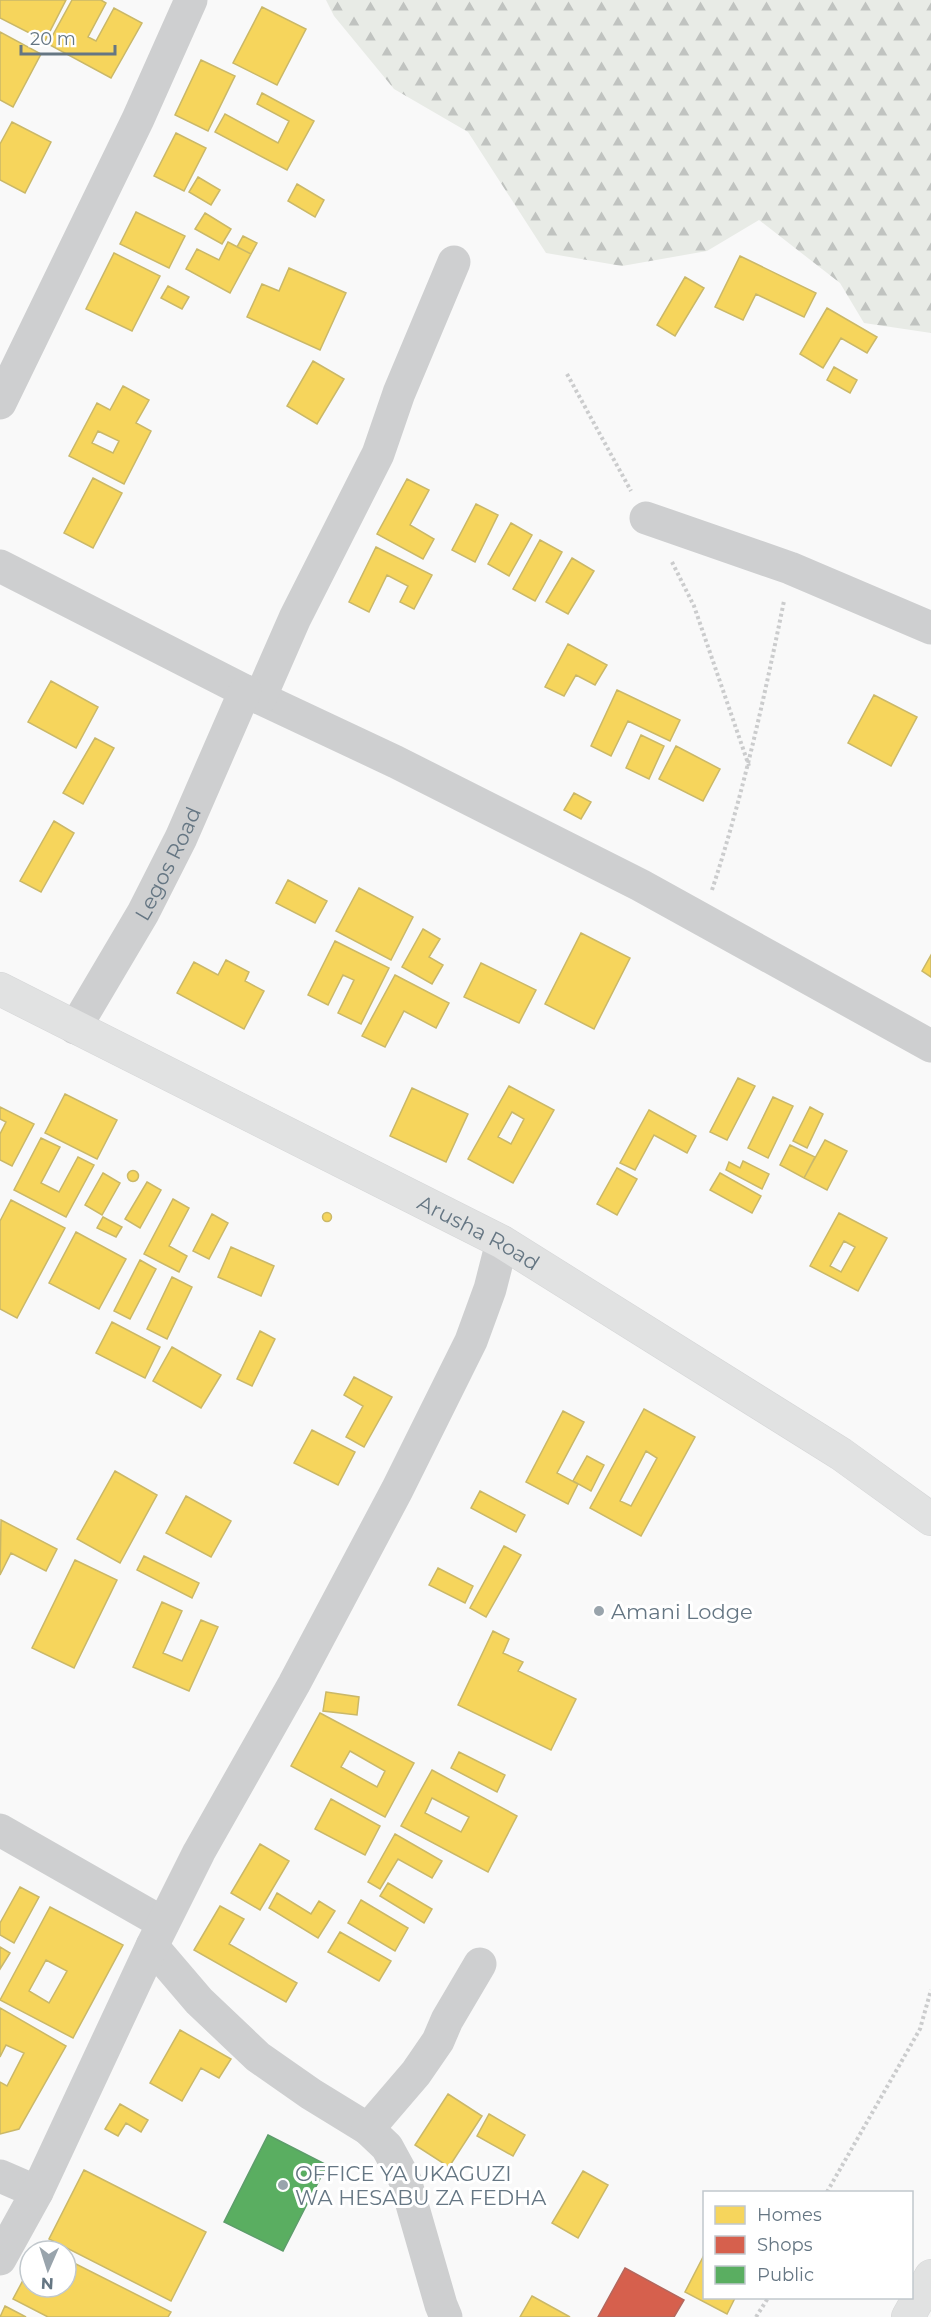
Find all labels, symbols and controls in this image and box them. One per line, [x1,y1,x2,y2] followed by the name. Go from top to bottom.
[21,18,116,56] scale bar
[30,28,76,50] text: 20 m
[129,803,206,925] street label: Legos Road
[414,1189,544,1275] street label: Arusha Road
[611,1599,753,1624] place label: Amani Lodge
[592,1604,606,1618] marker: Amani Lodge
[295,2161,547,2210] place label: OFFICE YA UKAGUZI WA HESABU ZA FEDHA
[276,2178,290,2192] marker: OFFICE YA UKAGUZI WA HESABU ZA FEDHA
[703,2191,913,2299] legend
[757,2204,822,2226] text: Homes
[757,2234,813,2256] text: Shops
[18,2239,78,2299] north arrow
[757,2264,814,2286] text: Public
[40,2274,54,2293] text: N

